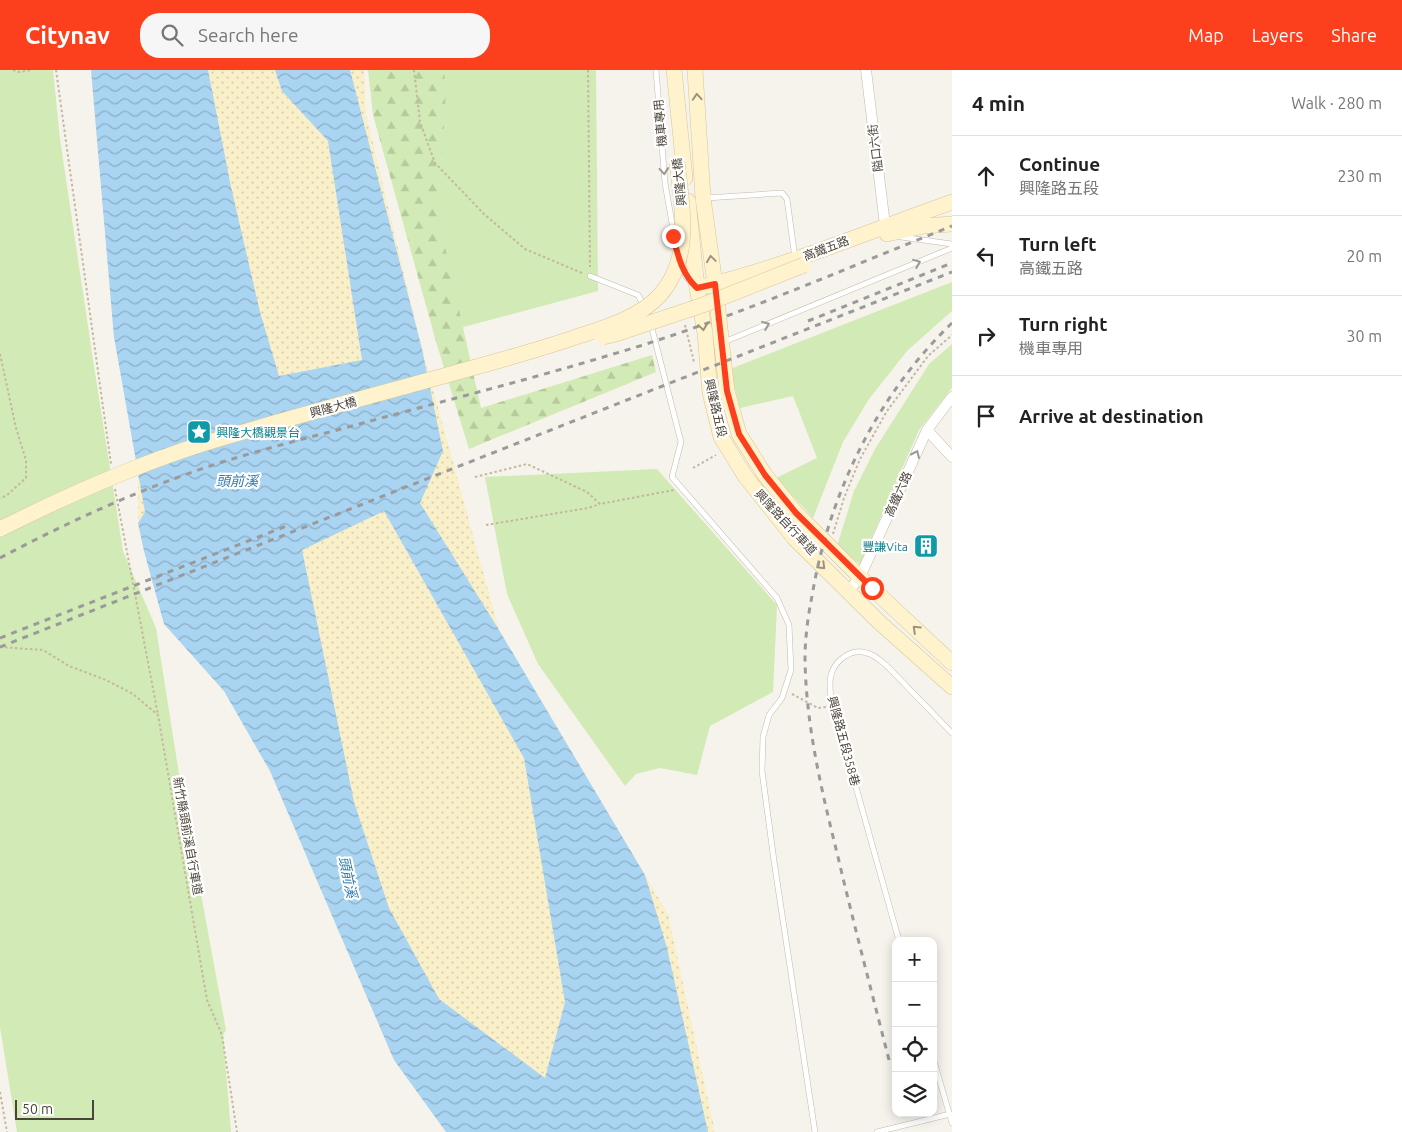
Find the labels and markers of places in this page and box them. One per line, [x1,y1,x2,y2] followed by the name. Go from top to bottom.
[186,419,212,445] place icon: 興隆大橋觀景台
[216,426,300,439] place label: 興隆大橋觀景台
[913,533,939,559] building icon: 豐謙Vita
[862,540,908,553] place label: 豐謙Vita

